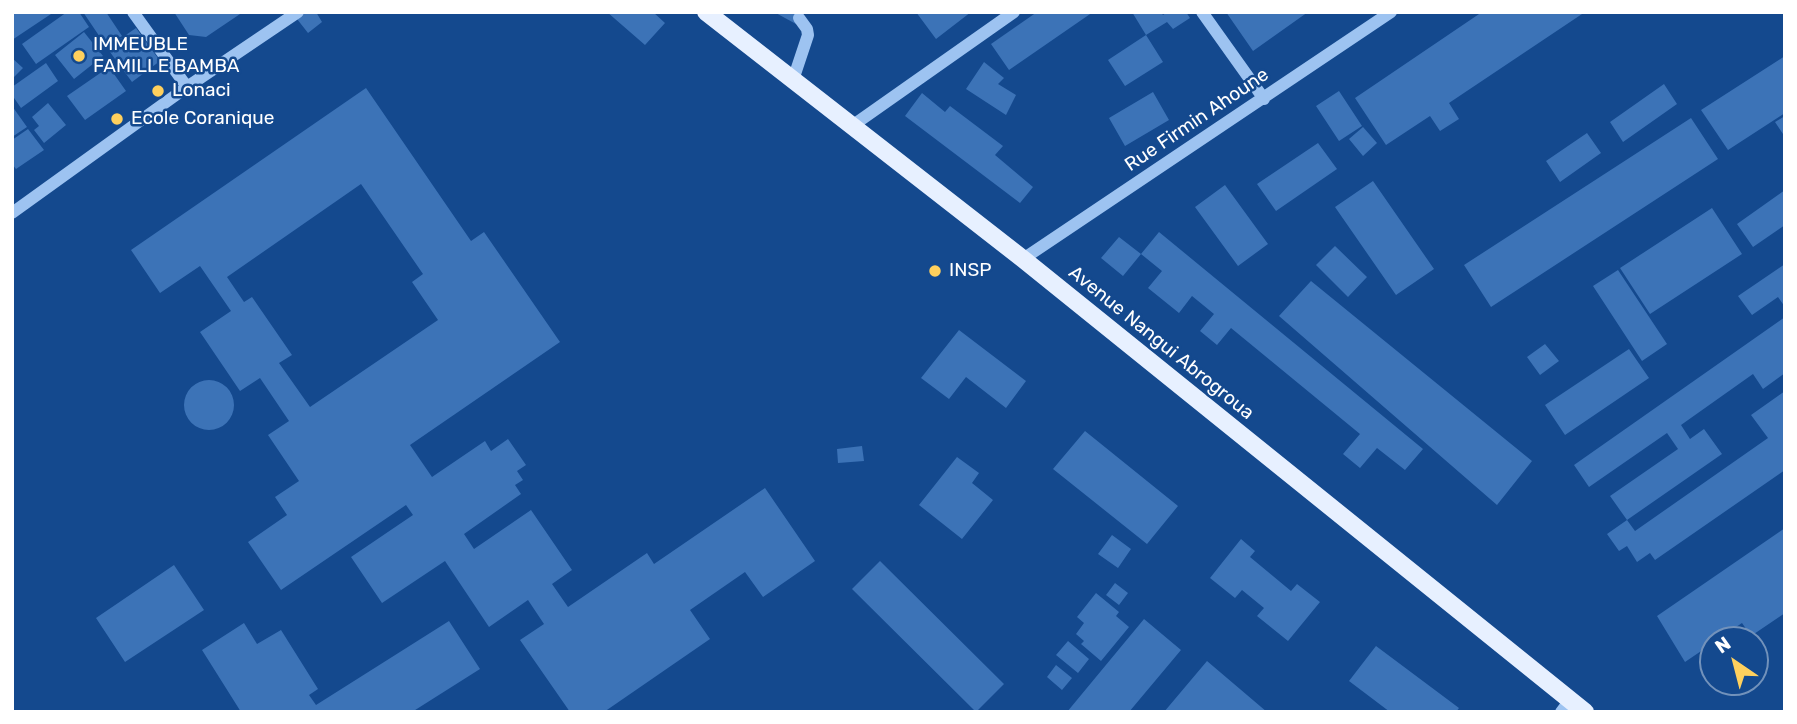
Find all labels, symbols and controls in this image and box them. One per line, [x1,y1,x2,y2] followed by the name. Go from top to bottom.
[93,34,239,78] place label: IMMEUBLE FAMILLE BAMBA
[71,48,87,64] marker: IMMEUBLE FAMILLE BAMBA
[1121,63,1273,177] street label: Rue Firmin Ahoune
[172,80,230,102] place label: Lonaci
[150,83,166,99] marker: Lonaci
[131,108,274,130] place label: Ecole Coranique
[109,111,125,127] marker: Ecole Coranique
[949,260,991,282] place label: INSP
[1064,261,1258,425] street label: Avenue Nangui Abrogroua
[927,263,943,279] marker: INSP
[1699,626,1769,696] north arrow
[1711,632,1735,658] text: N

